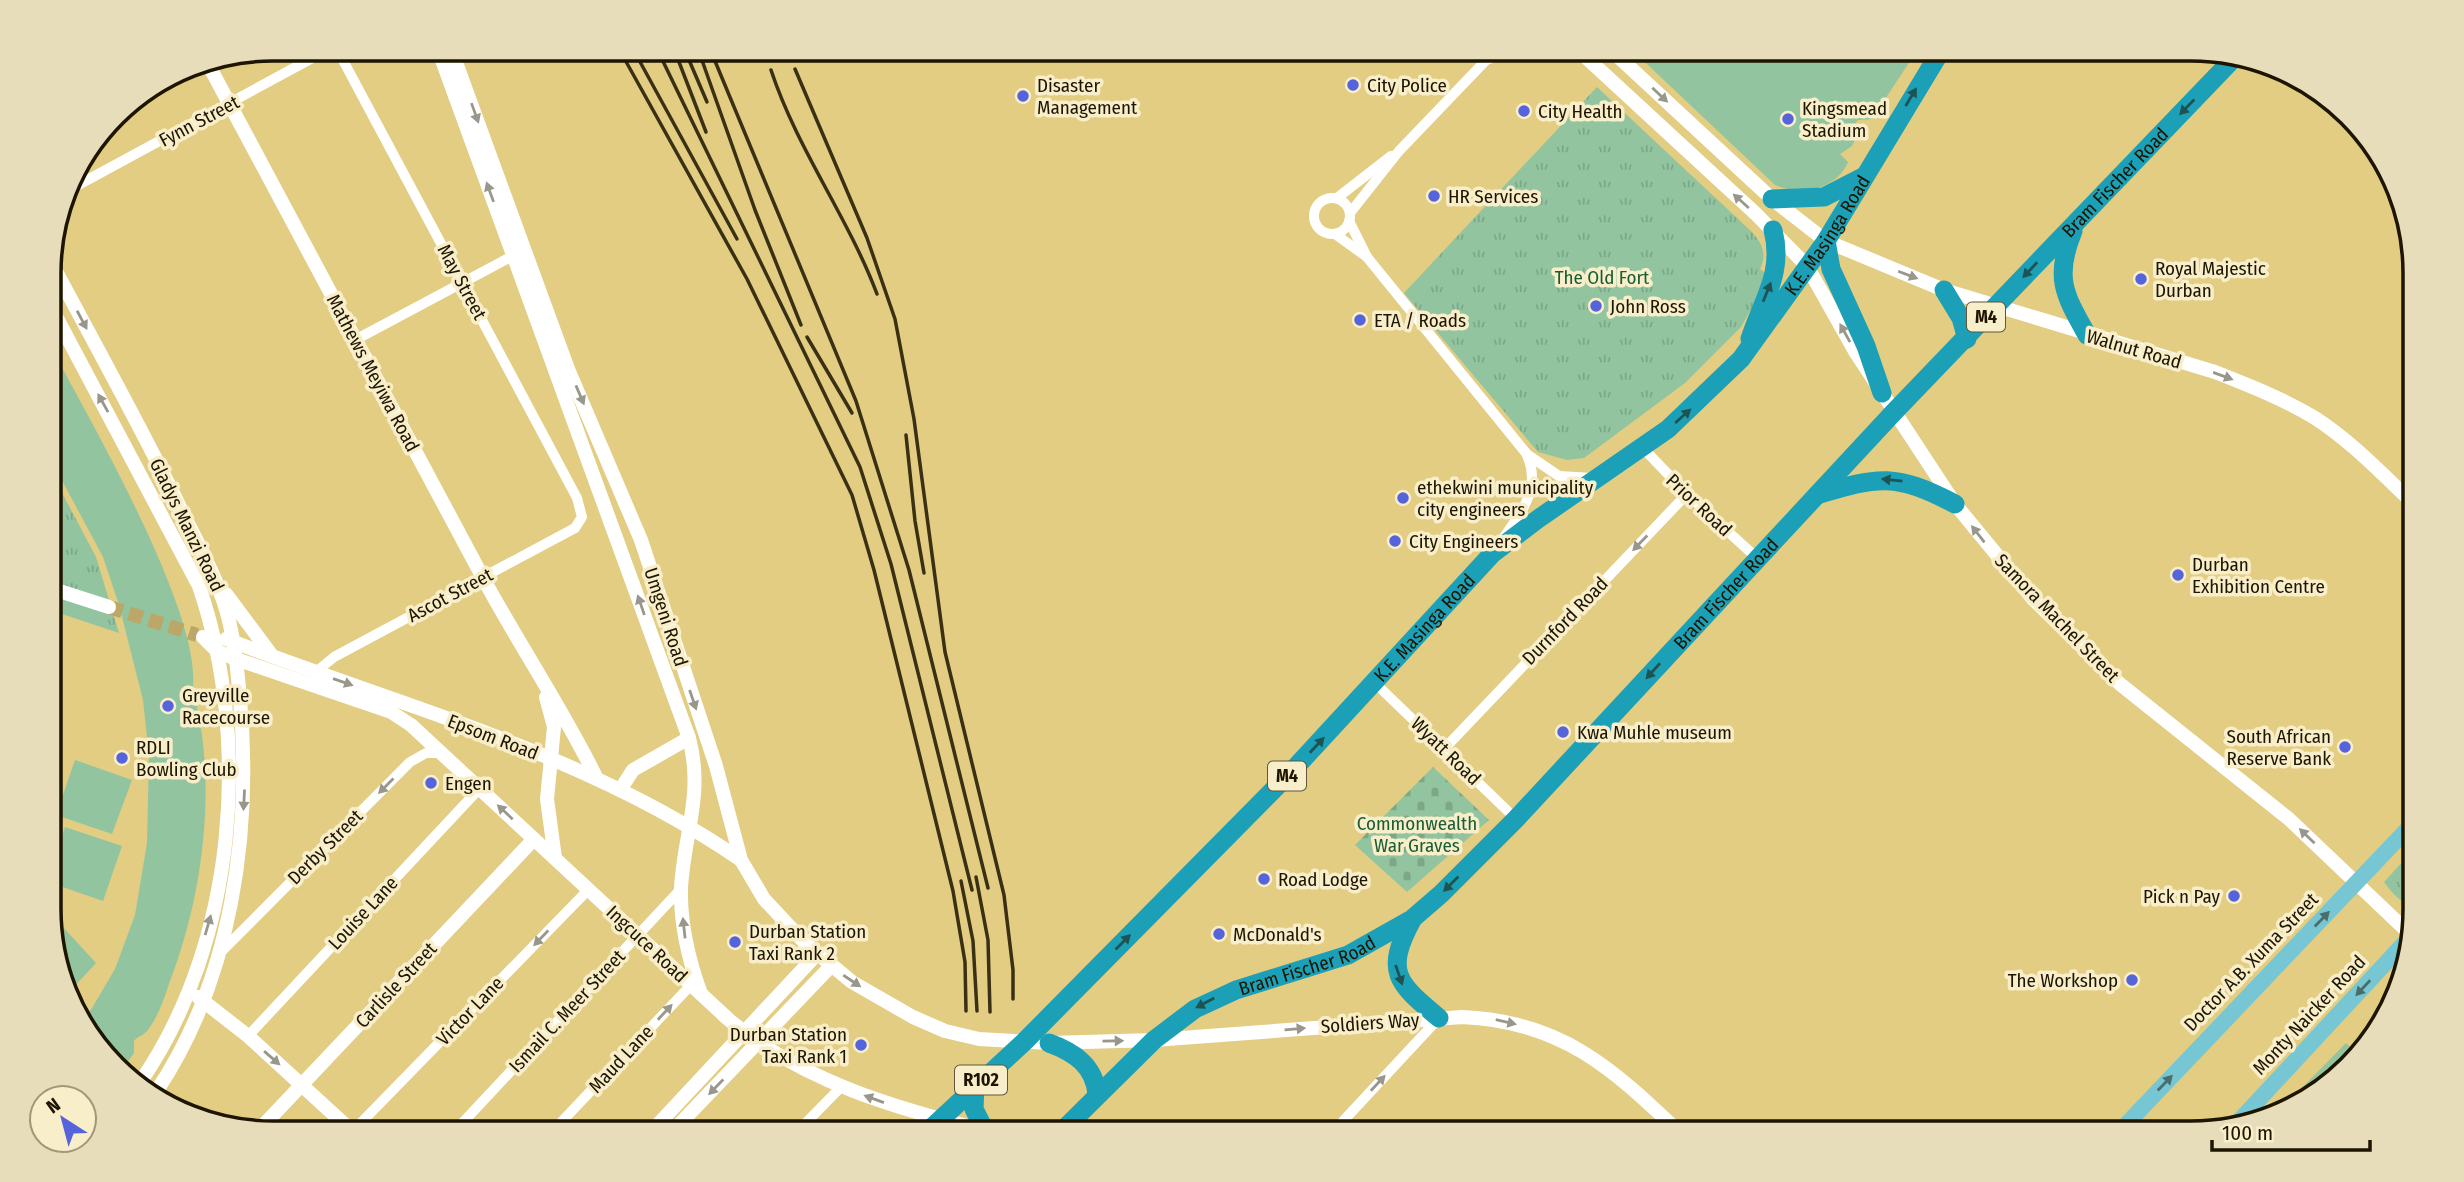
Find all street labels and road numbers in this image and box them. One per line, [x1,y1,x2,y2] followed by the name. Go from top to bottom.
[155,90,244,152] street label: Fynn Street
[2057,122,2173,242] street label: Bram Fischer Road
[1779,171,1875,300] street label: K.E. Masinga Road
[433,240,492,324] street label: May Street
[322,290,424,456] street label: Mathews Meyiwa Road
[1967,302,2005,332] road number: M4
[2084,324,2184,374] street label: Walnut Road
[145,455,229,595] street label: Gladys Manzi Road
[1661,469,1737,541] street label: Prior Road
[1668,533,1783,654] street label: Bram Fischer Road
[1990,549,2125,688] street label: Samora Machel Street
[403,563,497,627] street label: Ascot Street
[639,565,693,669] street label: Umgeni Road
[1369,569,1480,686] street label: K.E. Masinga Road
[1517,572,1613,670] street label: Durnford Road
[444,709,542,765] street label: Epsom Road
[1406,712,1486,790] street label: Wyatt Road
[1268,762,1306,790] road number: M4
[283,804,368,889] street label: Derby Street
[323,872,403,954] street label: Louise Lane
[2179,888,2323,1036] street label: Doctor A.B. Xuma Street
[602,901,692,987] street label: Ingcuce Road
[1236,930,1379,1000] street label: Bram Fischer Road
[350,937,442,1033] street label: Carlisle Street
[504,944,630,1077] street label: Ismail C. Meer Street
[2248,950,2370,1080] street label: Monty Naicker Road
[432,972,508,1050] street label: Victor Lane
[1320,1008,1421,1038] street label: Soldiers Way
[584,1020,658,1098] street label: Maud Lane
[955,1065,1007,1094] road number: R102

